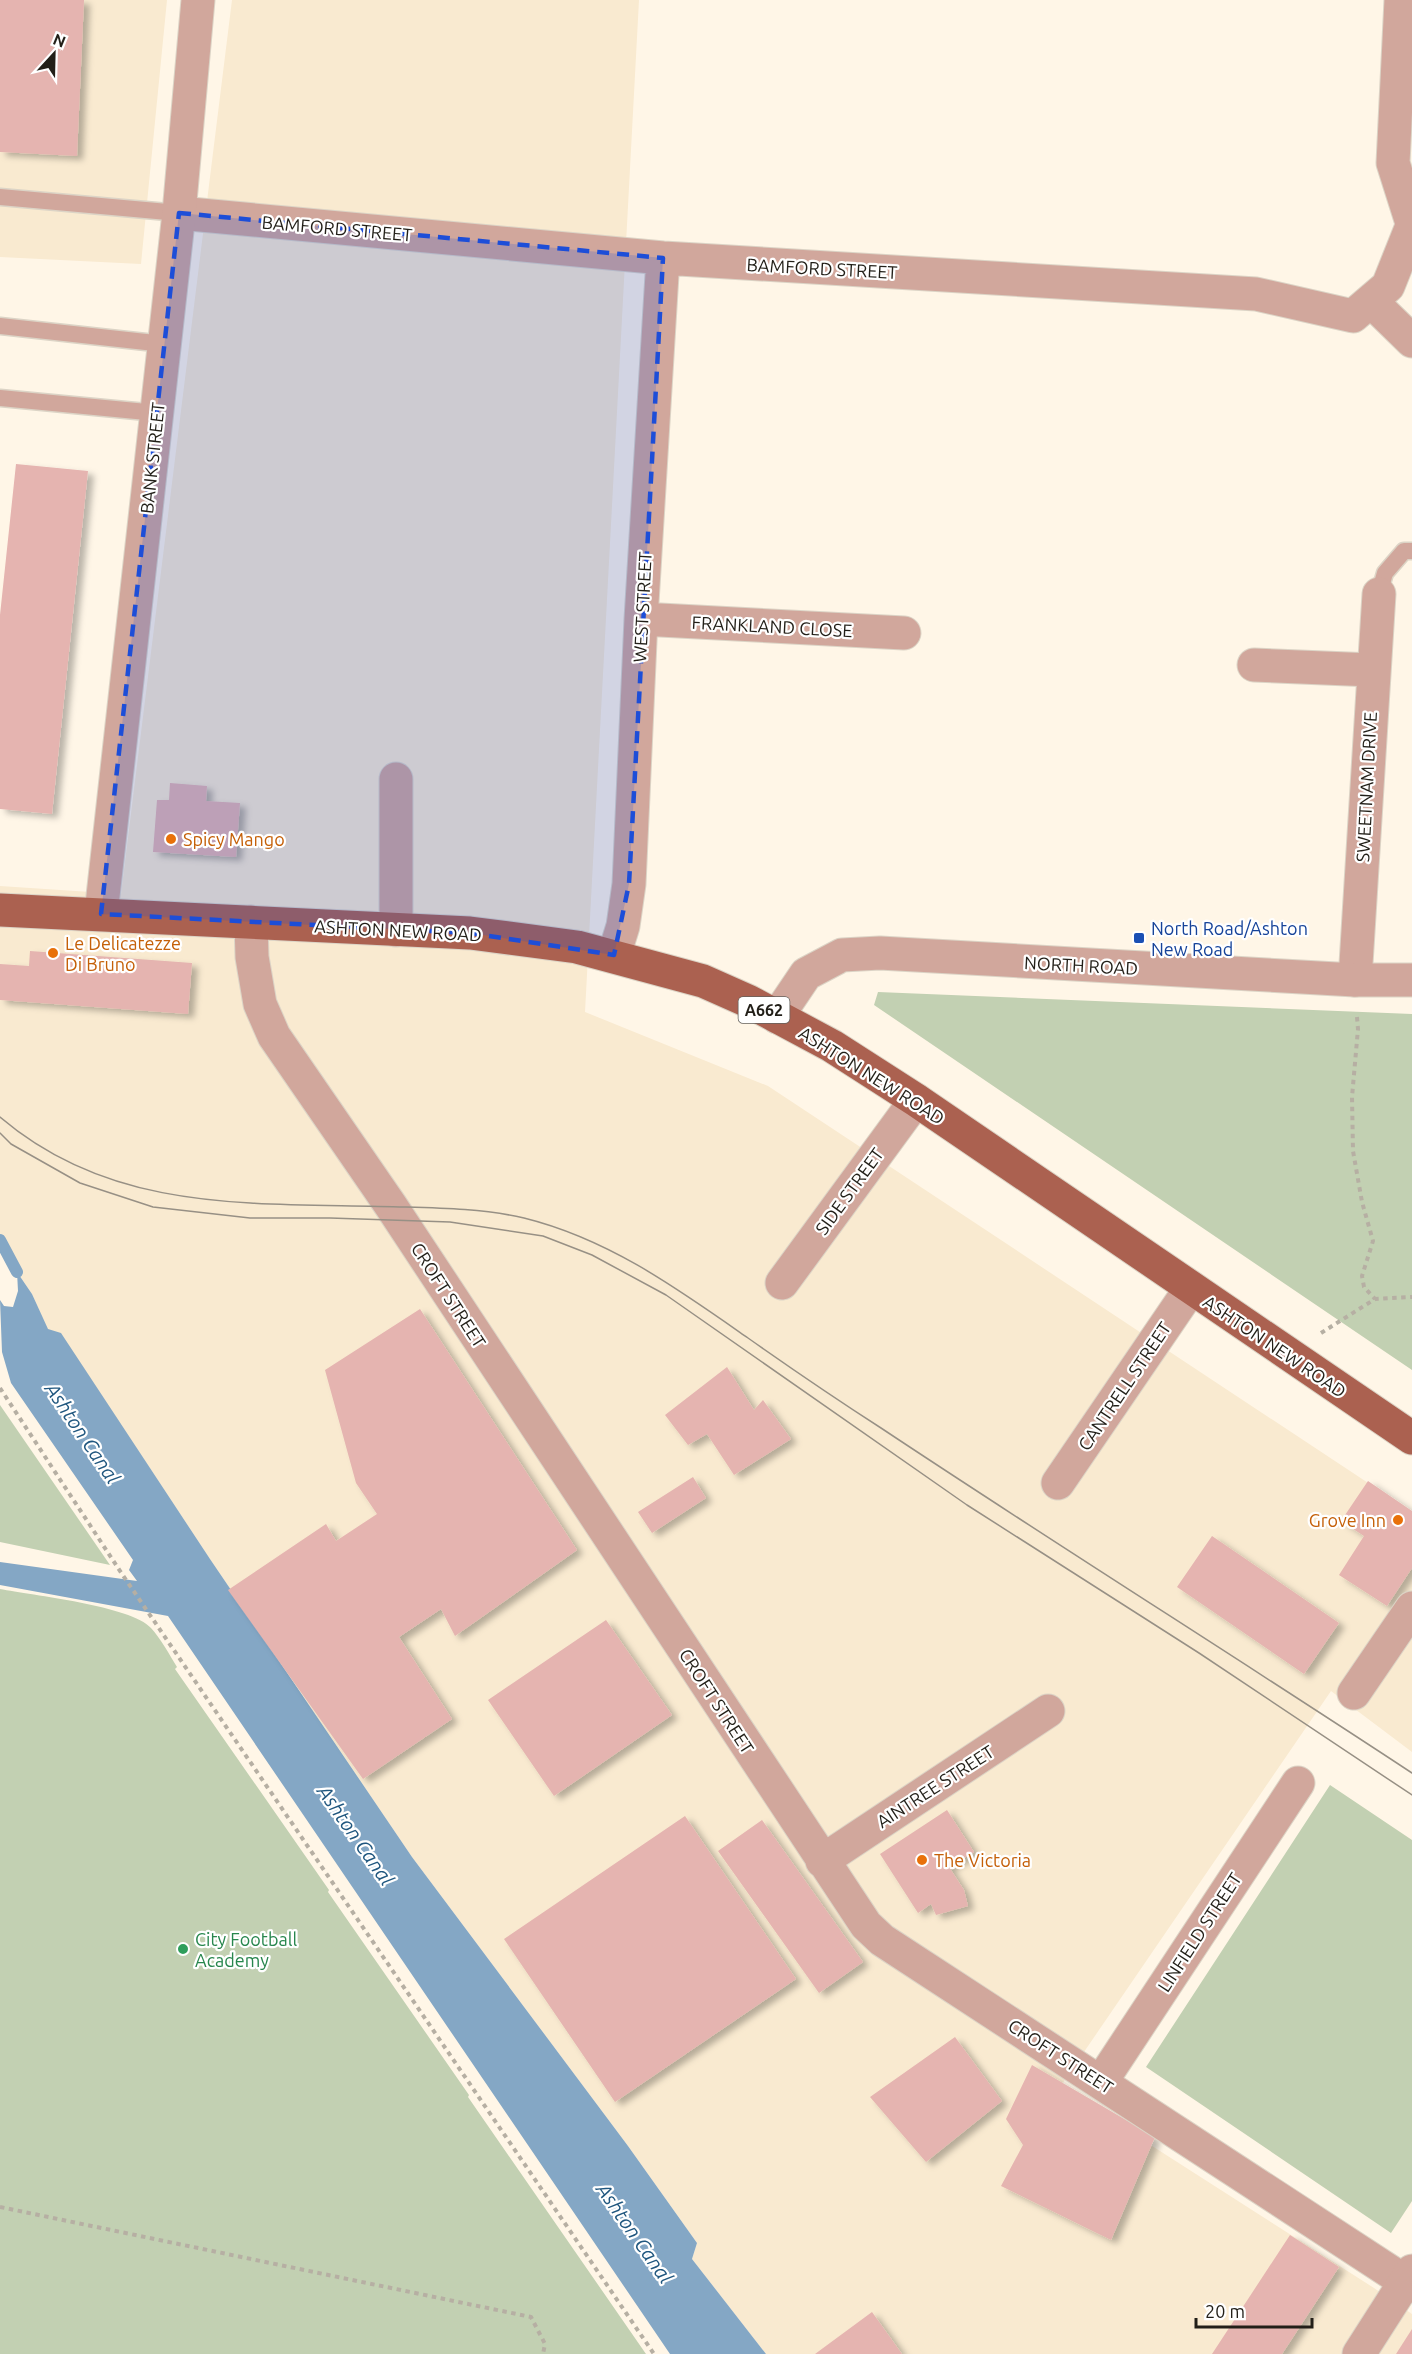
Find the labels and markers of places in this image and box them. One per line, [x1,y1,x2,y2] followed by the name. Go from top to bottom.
[183,829,285,849] place label: Spicy Mango
[164,832,178,846] marker: Spicy Mango
[1151,918,1308,959] place label: North Road/Ashton New Road
[1132,931,1146,945] marker: North Road/Ashton New Road
[65,933,181,974] place label: Le Delicatezze Di Bruno
[46,946,60,960] marker: Le Delicatezze Di Bruno
[1309,1510,1386,1530] place label: Grove Inn
[1391,1513,1405,1527] marker: Grove Inn
[934,1850,1031,1870] place label: The Victoria
[915,1853,929,1867] marker: The Victoria
[195,1929,297,1970] place label: City Football Academy
[176,1942,190,1956] marker: City Football Academy

